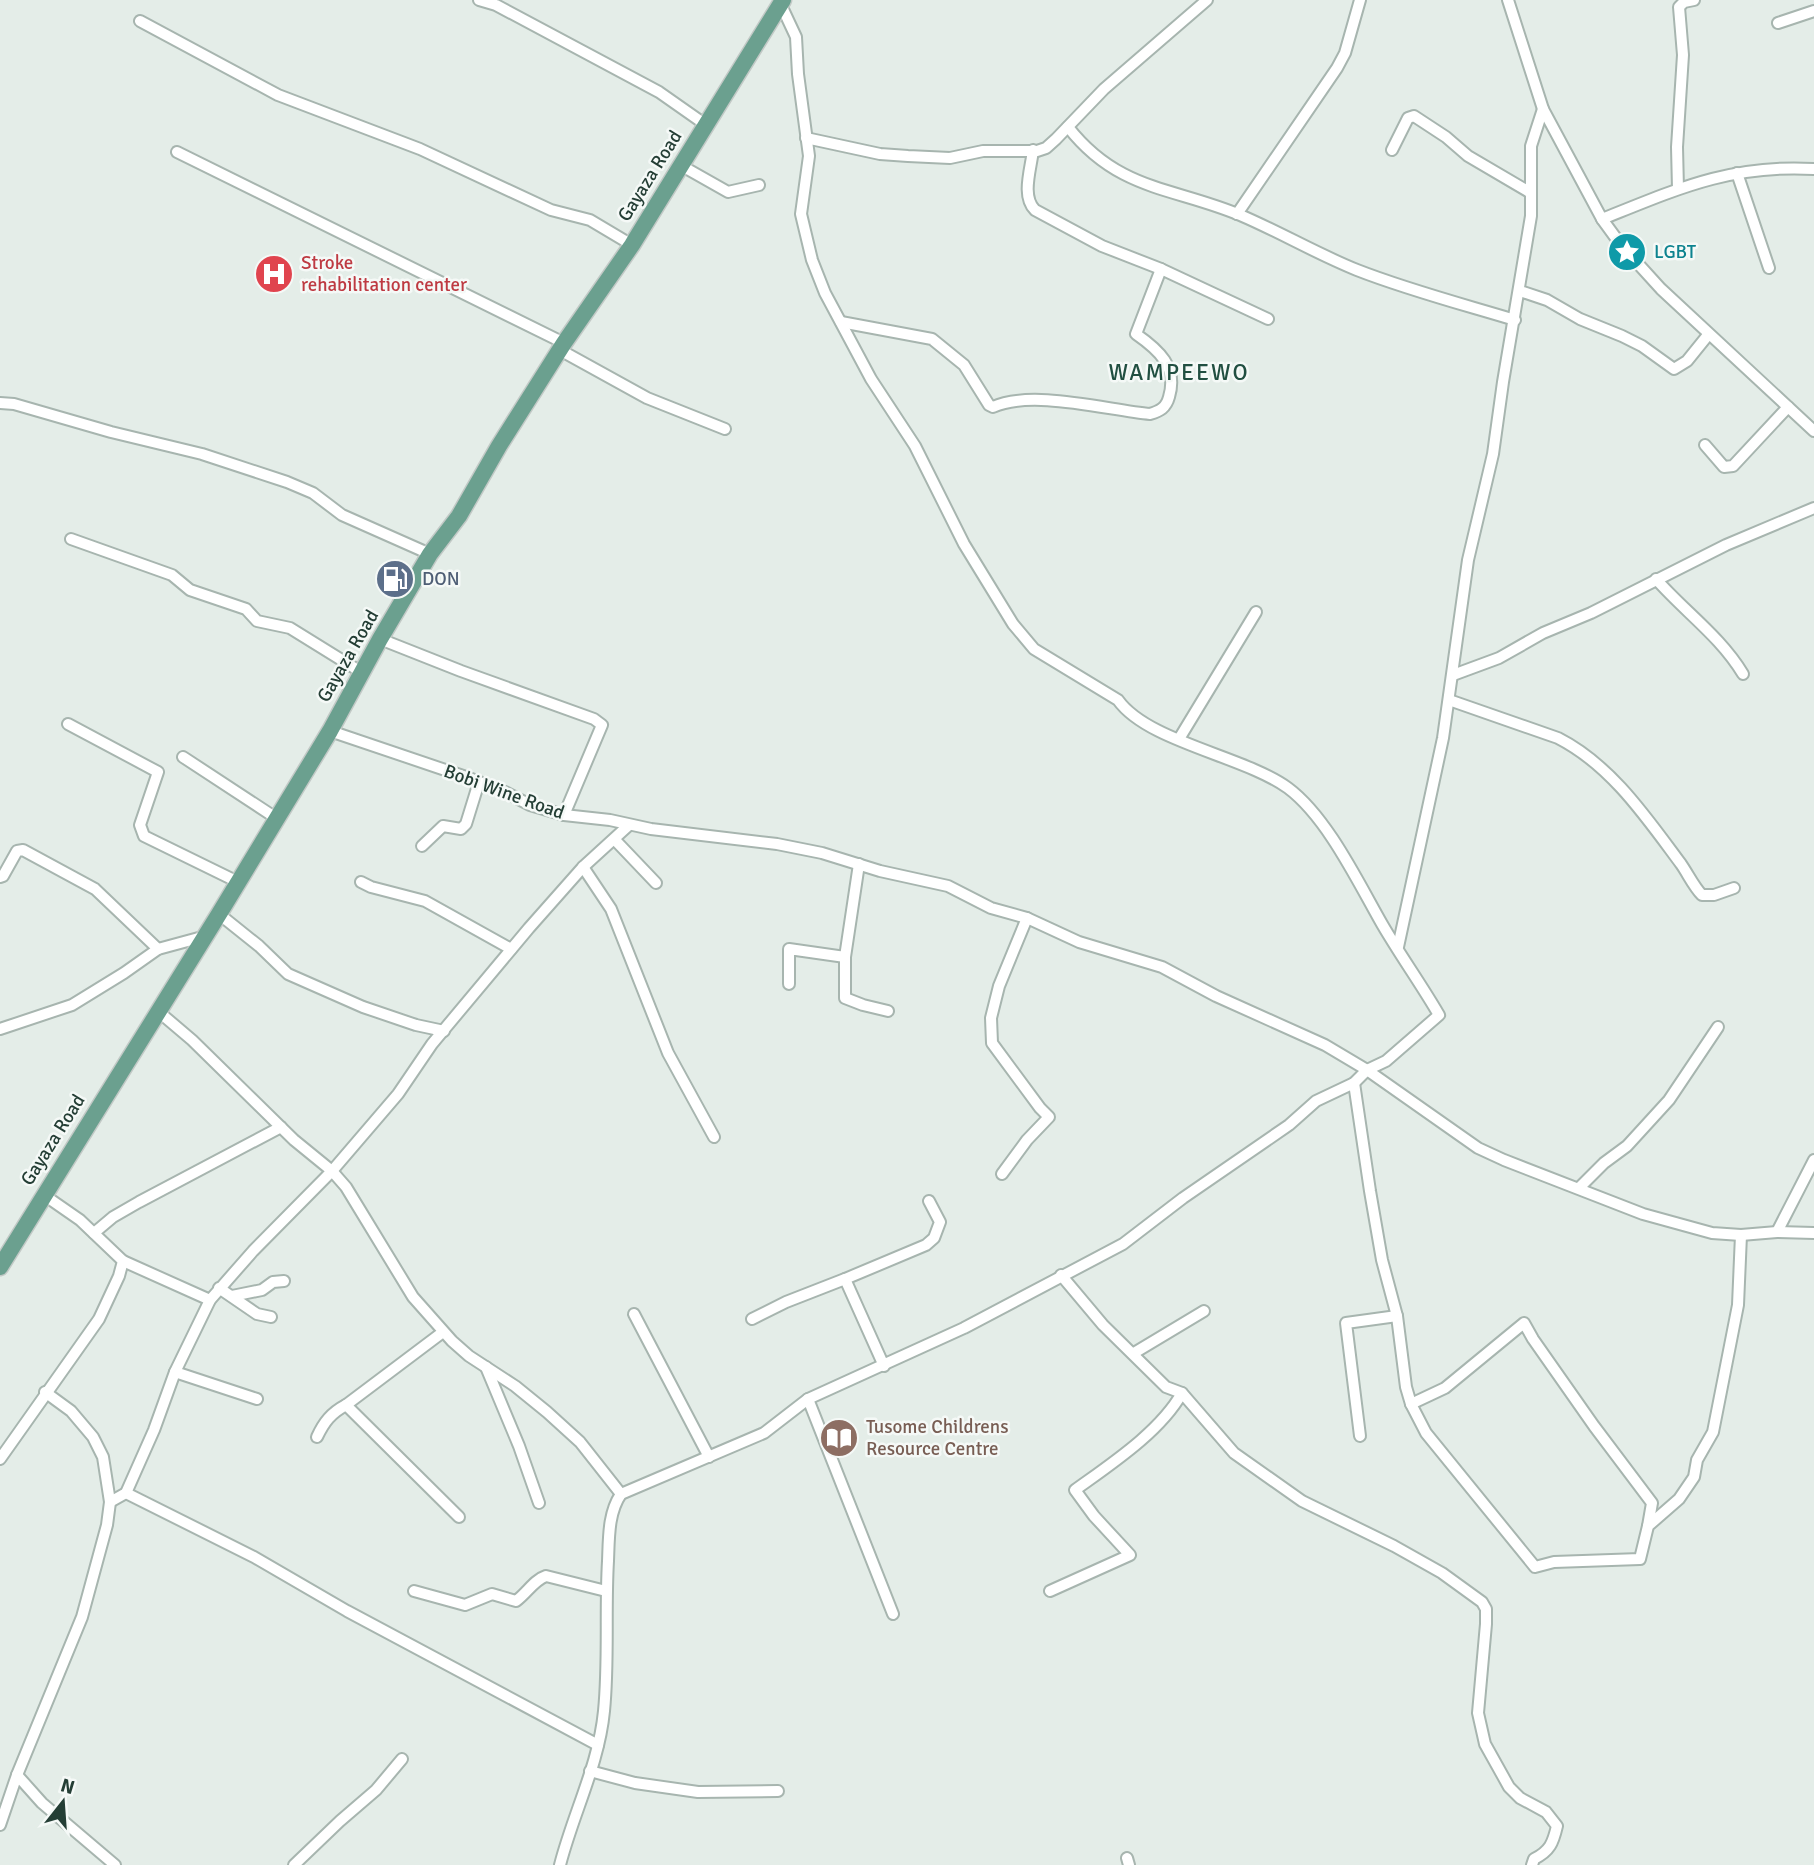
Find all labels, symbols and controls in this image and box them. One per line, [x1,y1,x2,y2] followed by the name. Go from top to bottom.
[613,126,687,226] street label: Gayaza Road
[1606,231,1648,273] place icon: LGBT
[1654,240,1697,264] place label: LGBT
[301,251,467,297] place label: Stroke rehabilitation center
[253,253,295,295] hospital icon: Stroke rehabilitation center
[1108,358,1250,387] district label: WAMPEEWO
[374,558,416,600] fuel station icon: DON
[422,567,460,591] place label: DON
[312,605,384,707] street label: Gayaza Road
[440,759,568,825] street label: Bobi Wine Road
[16,1090,90,1190] street label: Gayaza Road
[866,1415,1009,1461] place label: Tusome Childrens Resource Centre
[818,1417,860,1459] library icon: Tusome Childrens Resource Centre
[28,1767,98,1837] north arrow
[58,1773,78,1800] text: N

